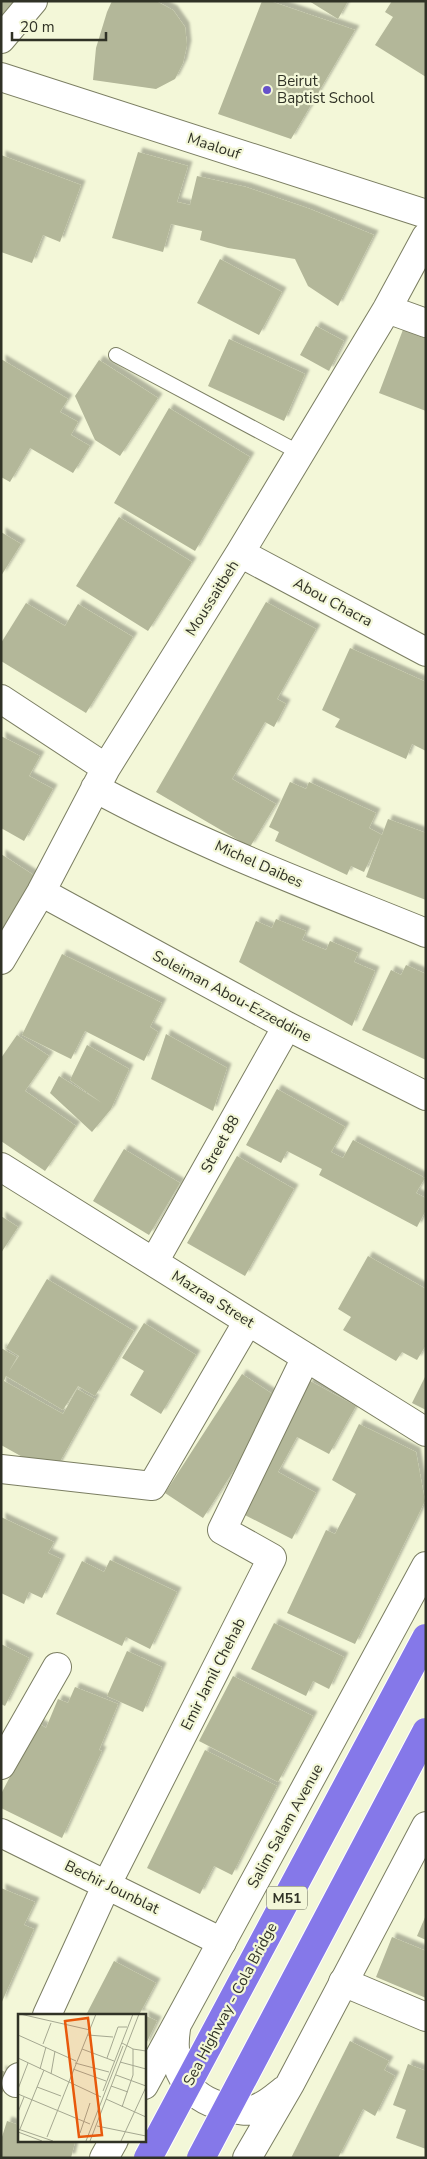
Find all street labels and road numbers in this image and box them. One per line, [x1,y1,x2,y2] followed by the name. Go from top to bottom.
[185,128,244,164] street label: Maalouf
[181,556,243,640] street label: Moussaitbeh
[290,573,376,631] street label: Abou Chacra
[212,836,306,892] street label: Michel Daibes
[149,946,315,1046] street label: Soleiman Abou-Ezzeddine
[196,1112,244,1176] street label: Street 88
[168,1266,259,1333] street label: Mazraa Street
[176,1614,250,1734] street label: Emir Jamil Chehab
[243,1760,327,1892] street label: Salim Salam Avenue
[61,1855,163,1919] street label: Bechir Jounblat
[267,1886,307,1910] road number: M51
[178,1919,282,2089] street label: Sea Highway - Cola Bridge

